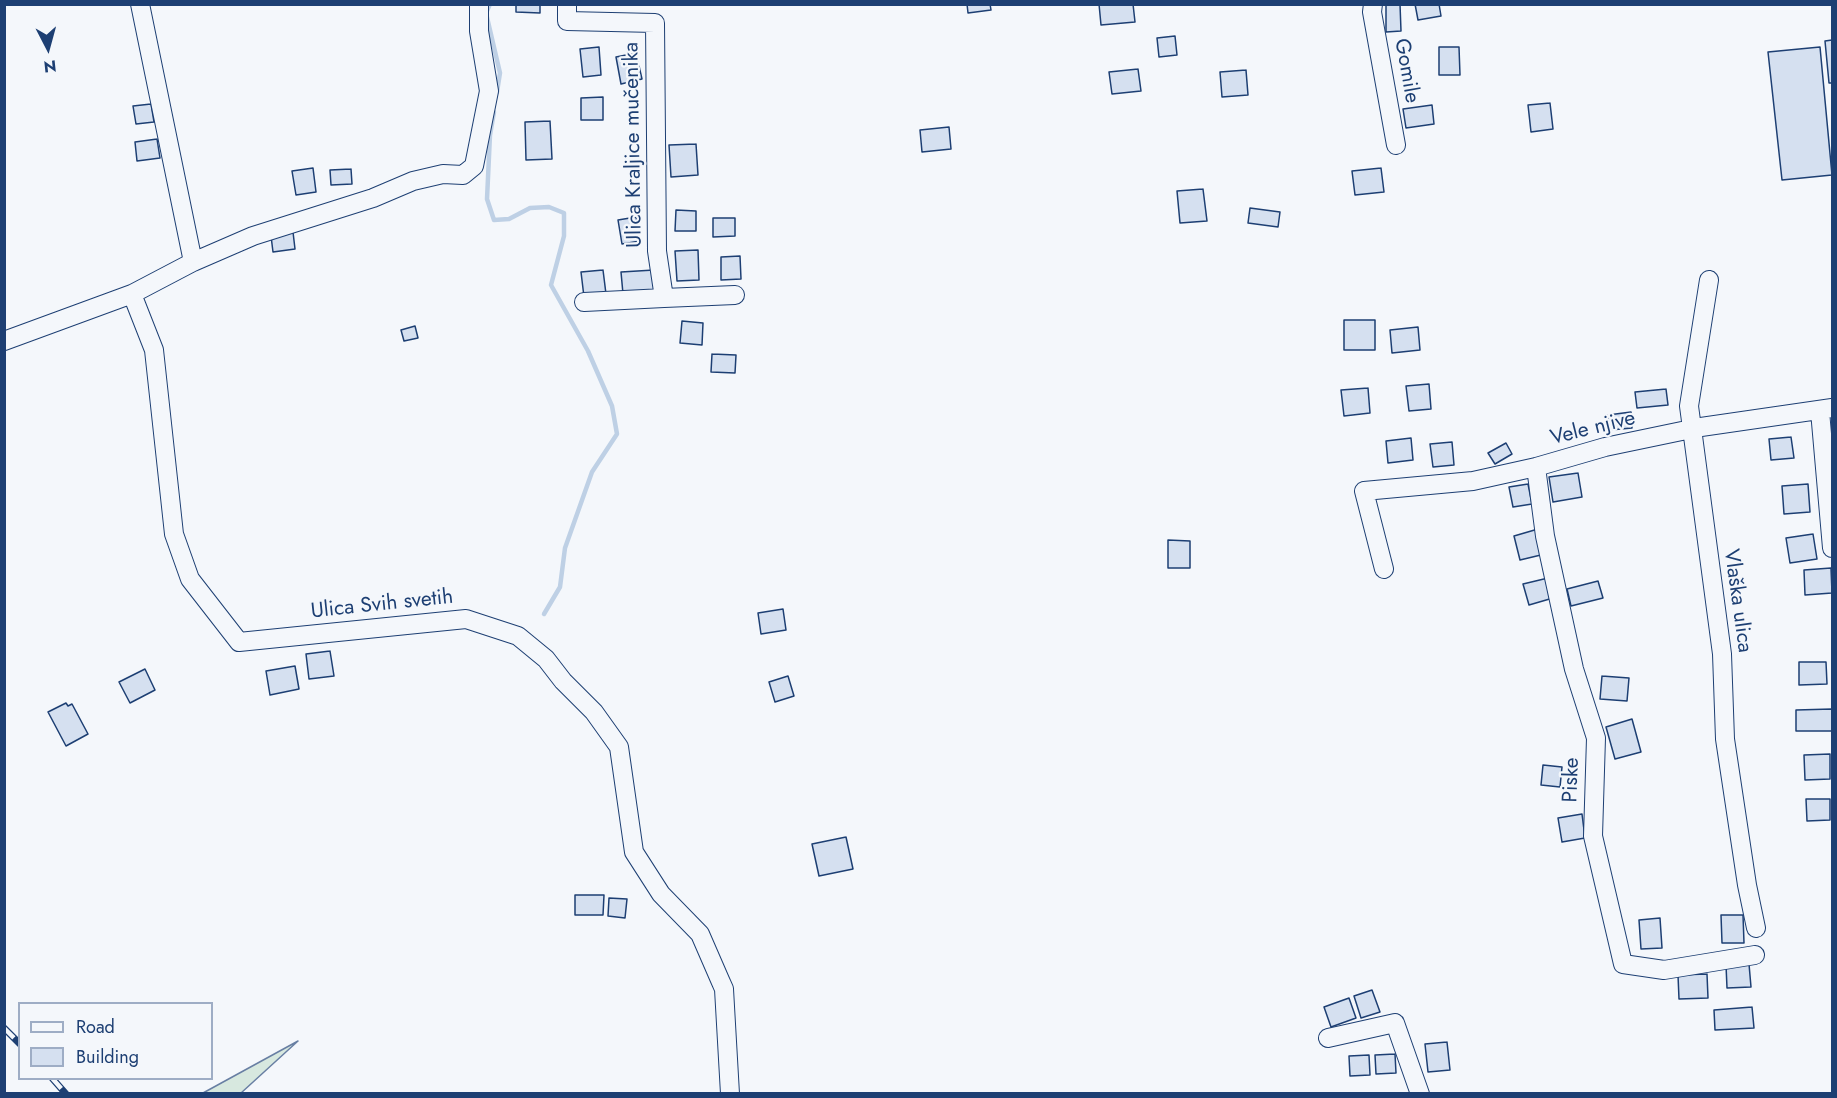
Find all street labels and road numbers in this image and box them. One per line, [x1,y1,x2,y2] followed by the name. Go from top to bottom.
[1388,37,1424,105] street label: Gomile
[620,42,648,248] street label: Ulica Kraljice mučenika
[1548,406,1638,452] street label: Vele njive
[1717,548,1757,654] street label: Vlaška ulica
[310,585,454,625] street label: Ulica Svih svetih
[1559,757,1585,803] street label: Piske

